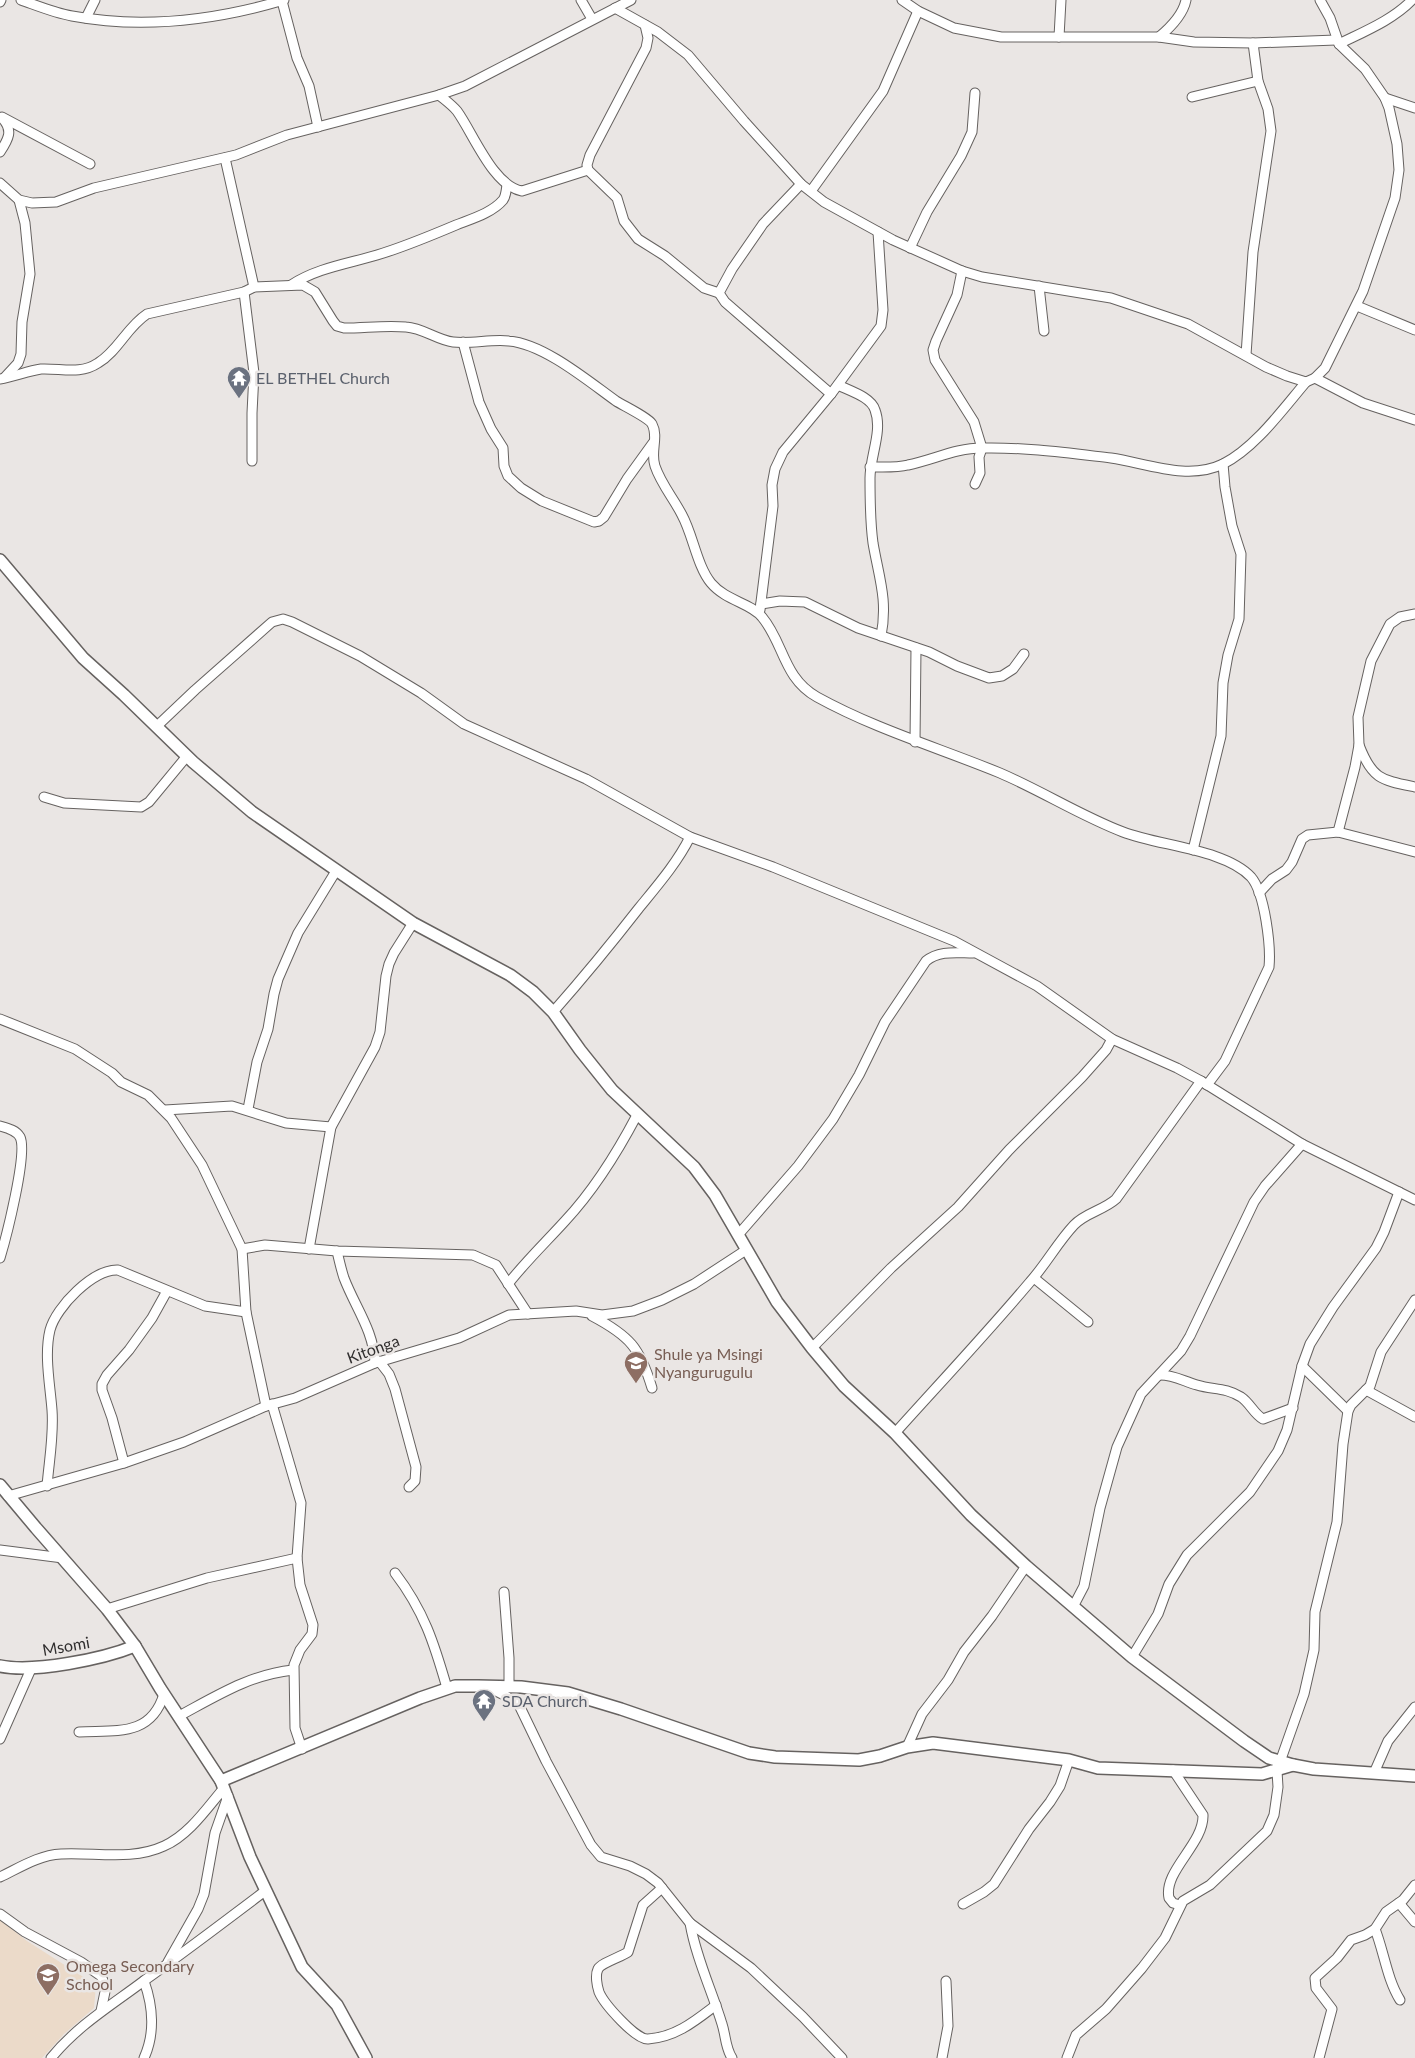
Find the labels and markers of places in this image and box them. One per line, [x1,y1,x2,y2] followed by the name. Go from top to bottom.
[226,365,252,399] temple icon: EL BETHEL Church
[256,368,390,387] place label: EL BETHEL Church
[654,1344,763,1381] place label: Shule ya Msingi Nyangurugulu
[623,1350,649,1384] school or university icon: Shule ya Msingi Nyangurugulu
[471,1688,497,1722] temple icon: SDA Church
[502,1691,588,1710] place label: SDA Church
[66,1956,195,1993] place label: Omega Secondary School
[35,1962,61,1996] school or university icon: Omega Secondary School

